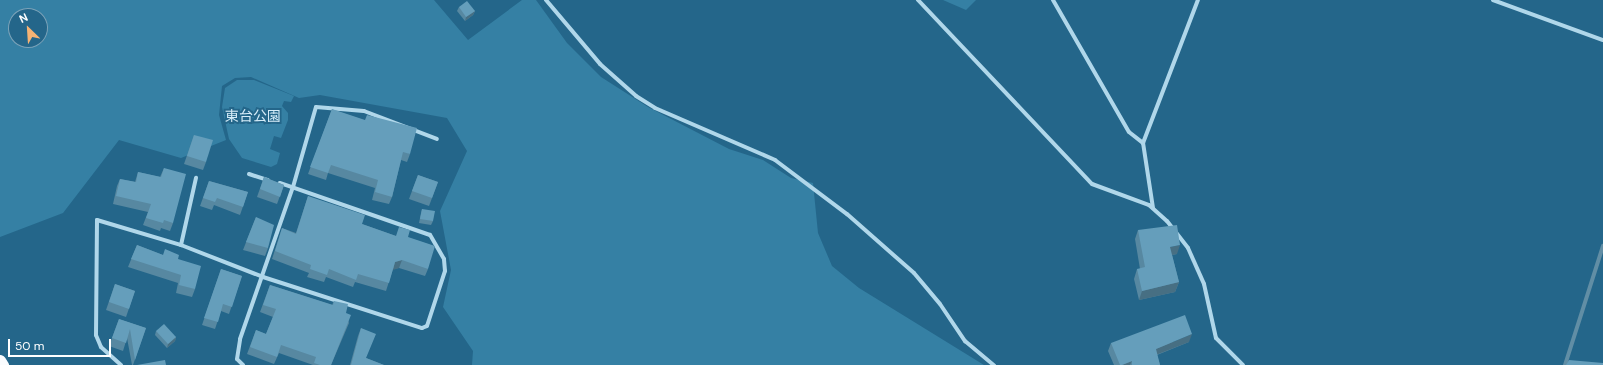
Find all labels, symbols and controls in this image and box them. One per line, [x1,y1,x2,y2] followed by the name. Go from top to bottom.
[8,8,48,48] north arrow
[17,10,30,26] text: N
[225,108,281,124] park label: 東台公園
[10,331,113,357] scale bar
[15,338,44,354] text: 50 m

